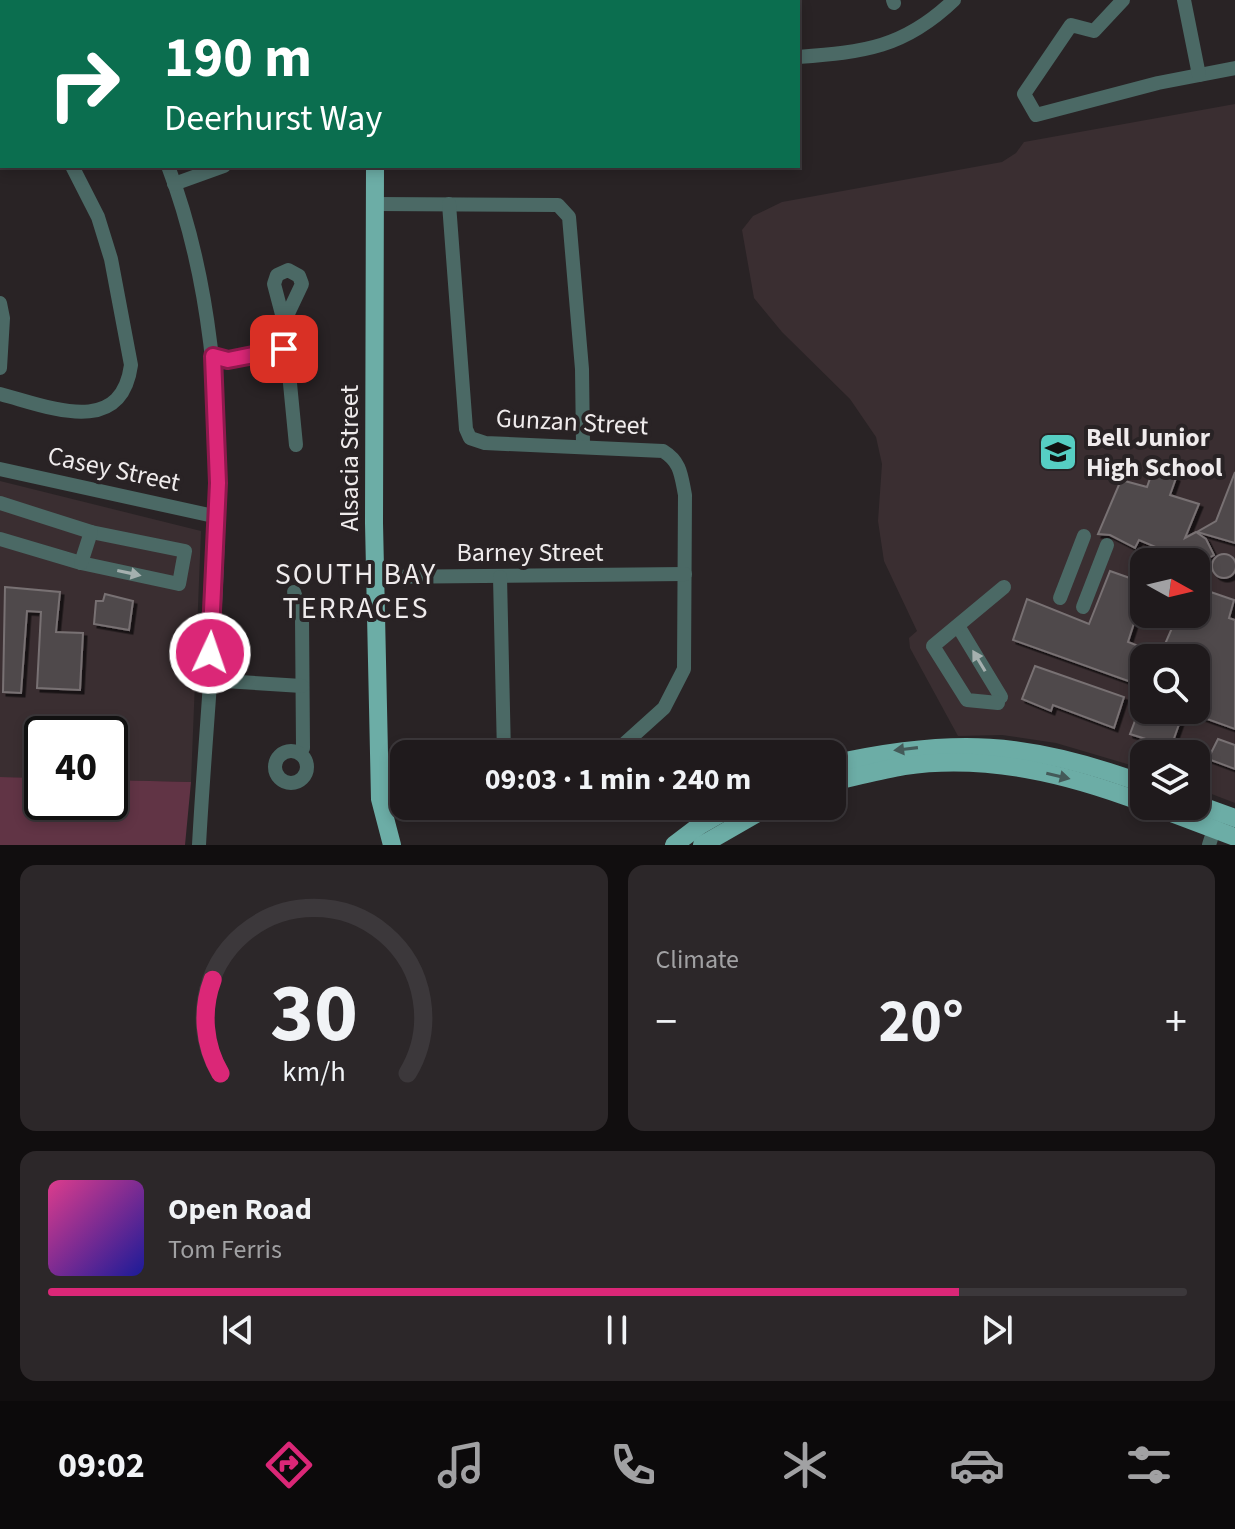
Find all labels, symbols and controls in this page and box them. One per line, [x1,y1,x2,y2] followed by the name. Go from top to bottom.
[164,19,312,98] text: 190 m
[32,32,136,136] icon: right
[164,93,382,144] text: Deerhurst Way
[250,315,318,383] pin
[262,327,306,371] icon: arrive
[331,385,368,531] street label: Alsacia Street
[495,400,649,444] street label: Gunzan Street
[1086,419,1223,486] place label: Bell Junior High School
[1037,431,1079,473] school or university icon: Bell Junior High School
[44,437,184,501] street label: Casey Street
[456,534,604,571] street label: Barney Street
[1130,548,1210,628] north arrow
[1130,548,1210,820] map controls
[275,553,437,630] district label: SOUTH BAY TERRACES
[117,568,142,580] one-way arrow
[168,611,252,695] position arrow
[1130,644,1210,724] button: search
[973,650,987,672] one-way arrow
[24,716,128,820] speed limit sign: 40
[1130,740,1210,820] button: layers
[894,743,919,756] one-way arrow
[485,758,751,801] text: 09:03 · 1 min · 240 m
[1046,770,1071,782] one-way arrow
[656,941,739,978] text: Climate
[270,955,358,1073] text: 30
[879,980,964,1065] text: 20°
[656,991,677,1054] text: −
[1165,991,1187,1054] text: +
[282,1052,345,1092] text: km/h
[168,1188,312,1231] text: Open Road
[168,1231,282,1268] text: Tom Ferris
[216,1308,260,1352] icon: previous
[595,1308,639,1352] icon: pause
[975,1308,1019,1352] icon: next
[261,1437,317,1493] icon: directions
[433,1437,489,1493] icon: music
[605,1437,661,1493] icon: phone
[777,1437,833,1493] icon: climate
[949,1437,1005,1493] icon: car
[1121,1437,1177,1493] icon: filters
[58,1440,145,1491] text: 09:02

